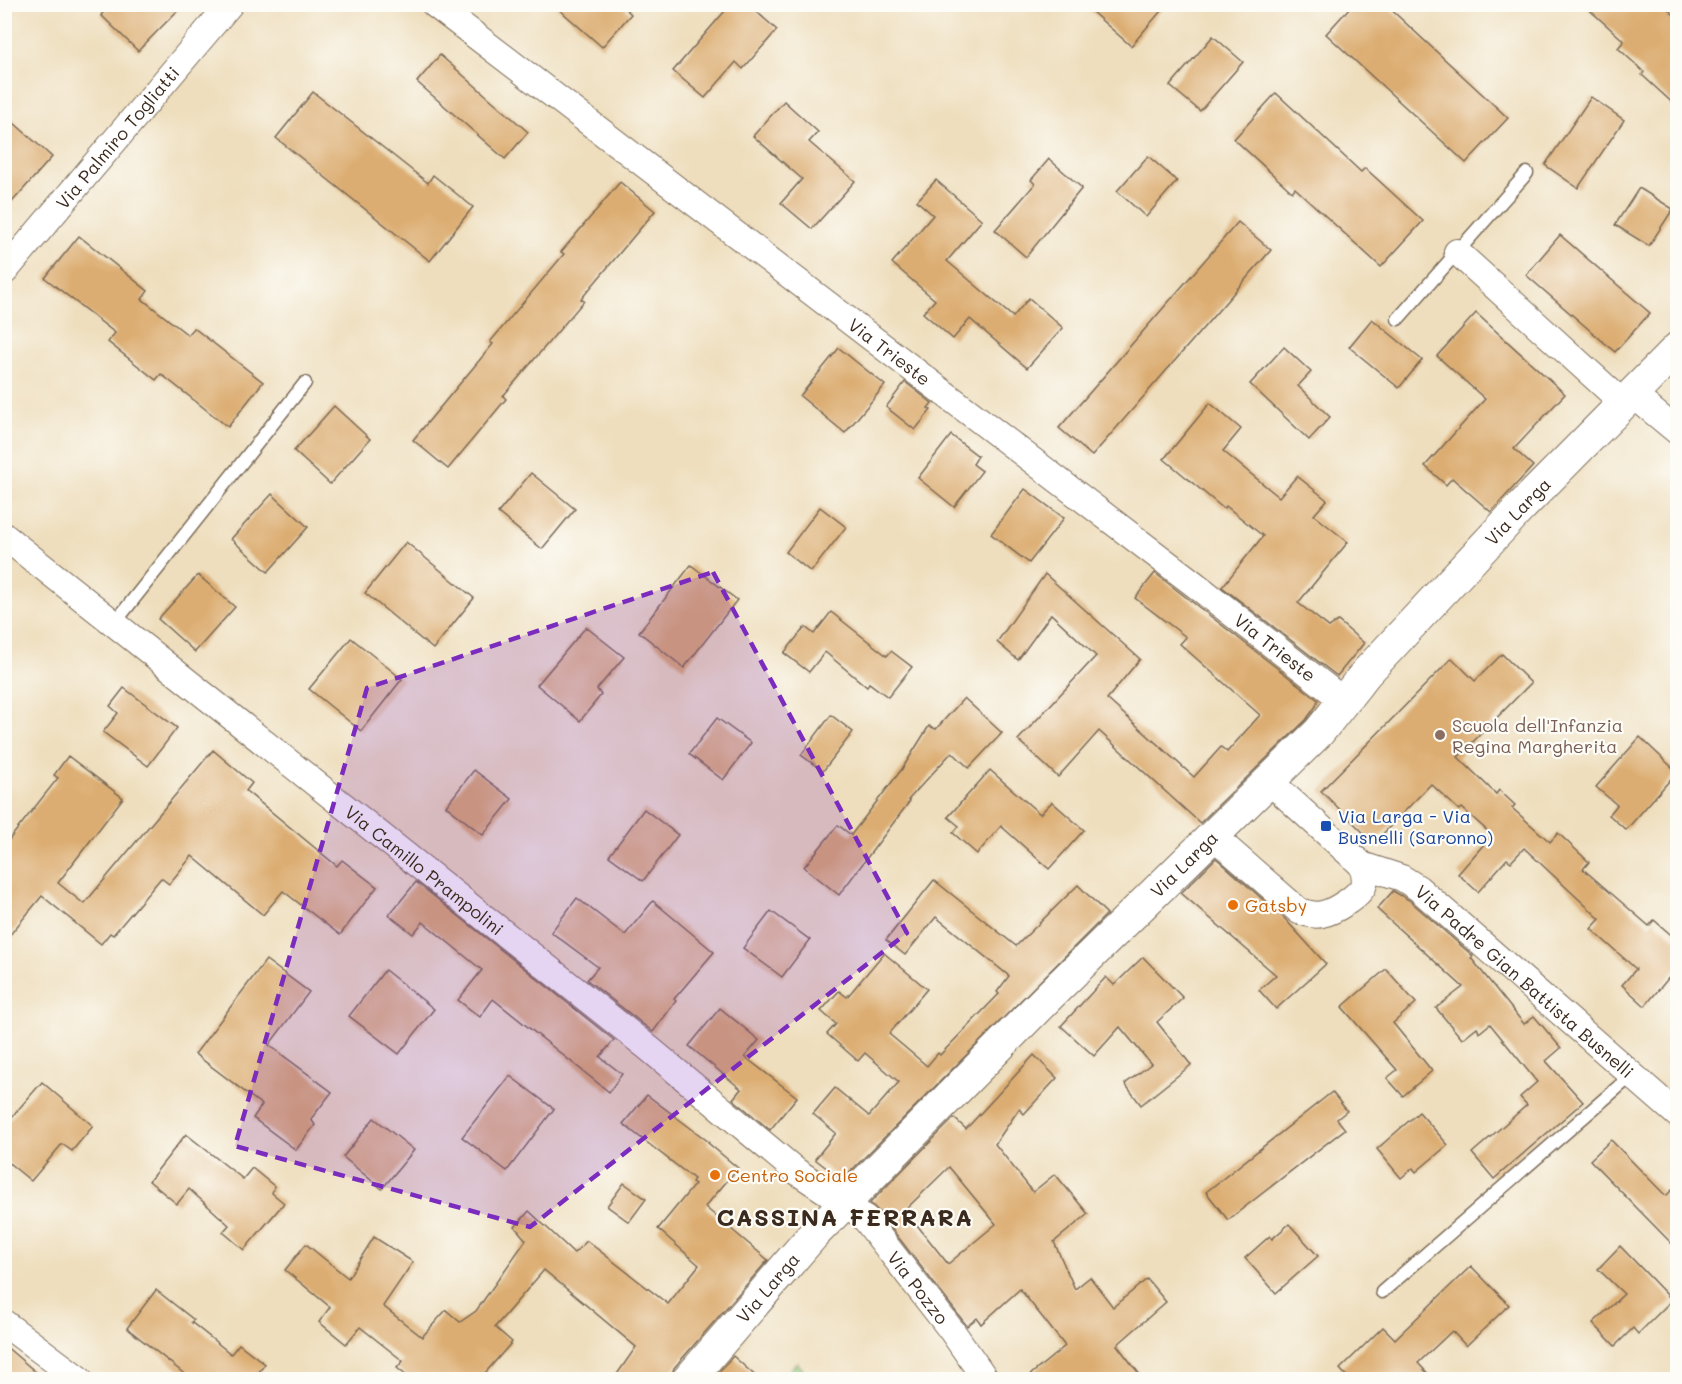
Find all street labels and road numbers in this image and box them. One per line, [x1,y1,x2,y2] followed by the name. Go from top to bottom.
[50,61,185,214] street label: Via Palmiro Togliatti
[843,312,936,391] street label: Via Trieste
[1479,472,1556,550] street label: Via Larga
[1229,608,1321,687] street label: Via Trieste
[340,800,509,941] street label: Via Camillo Prampolini
[1145,826,1223,903] street label: Via Larga
[1411,879,1639,1083] street label: Via Padre Gian Battista Busnelli
[882,1246,954,1329] street label: Via Pozzo
[731,1247,805,1328] street label: Via Larga

